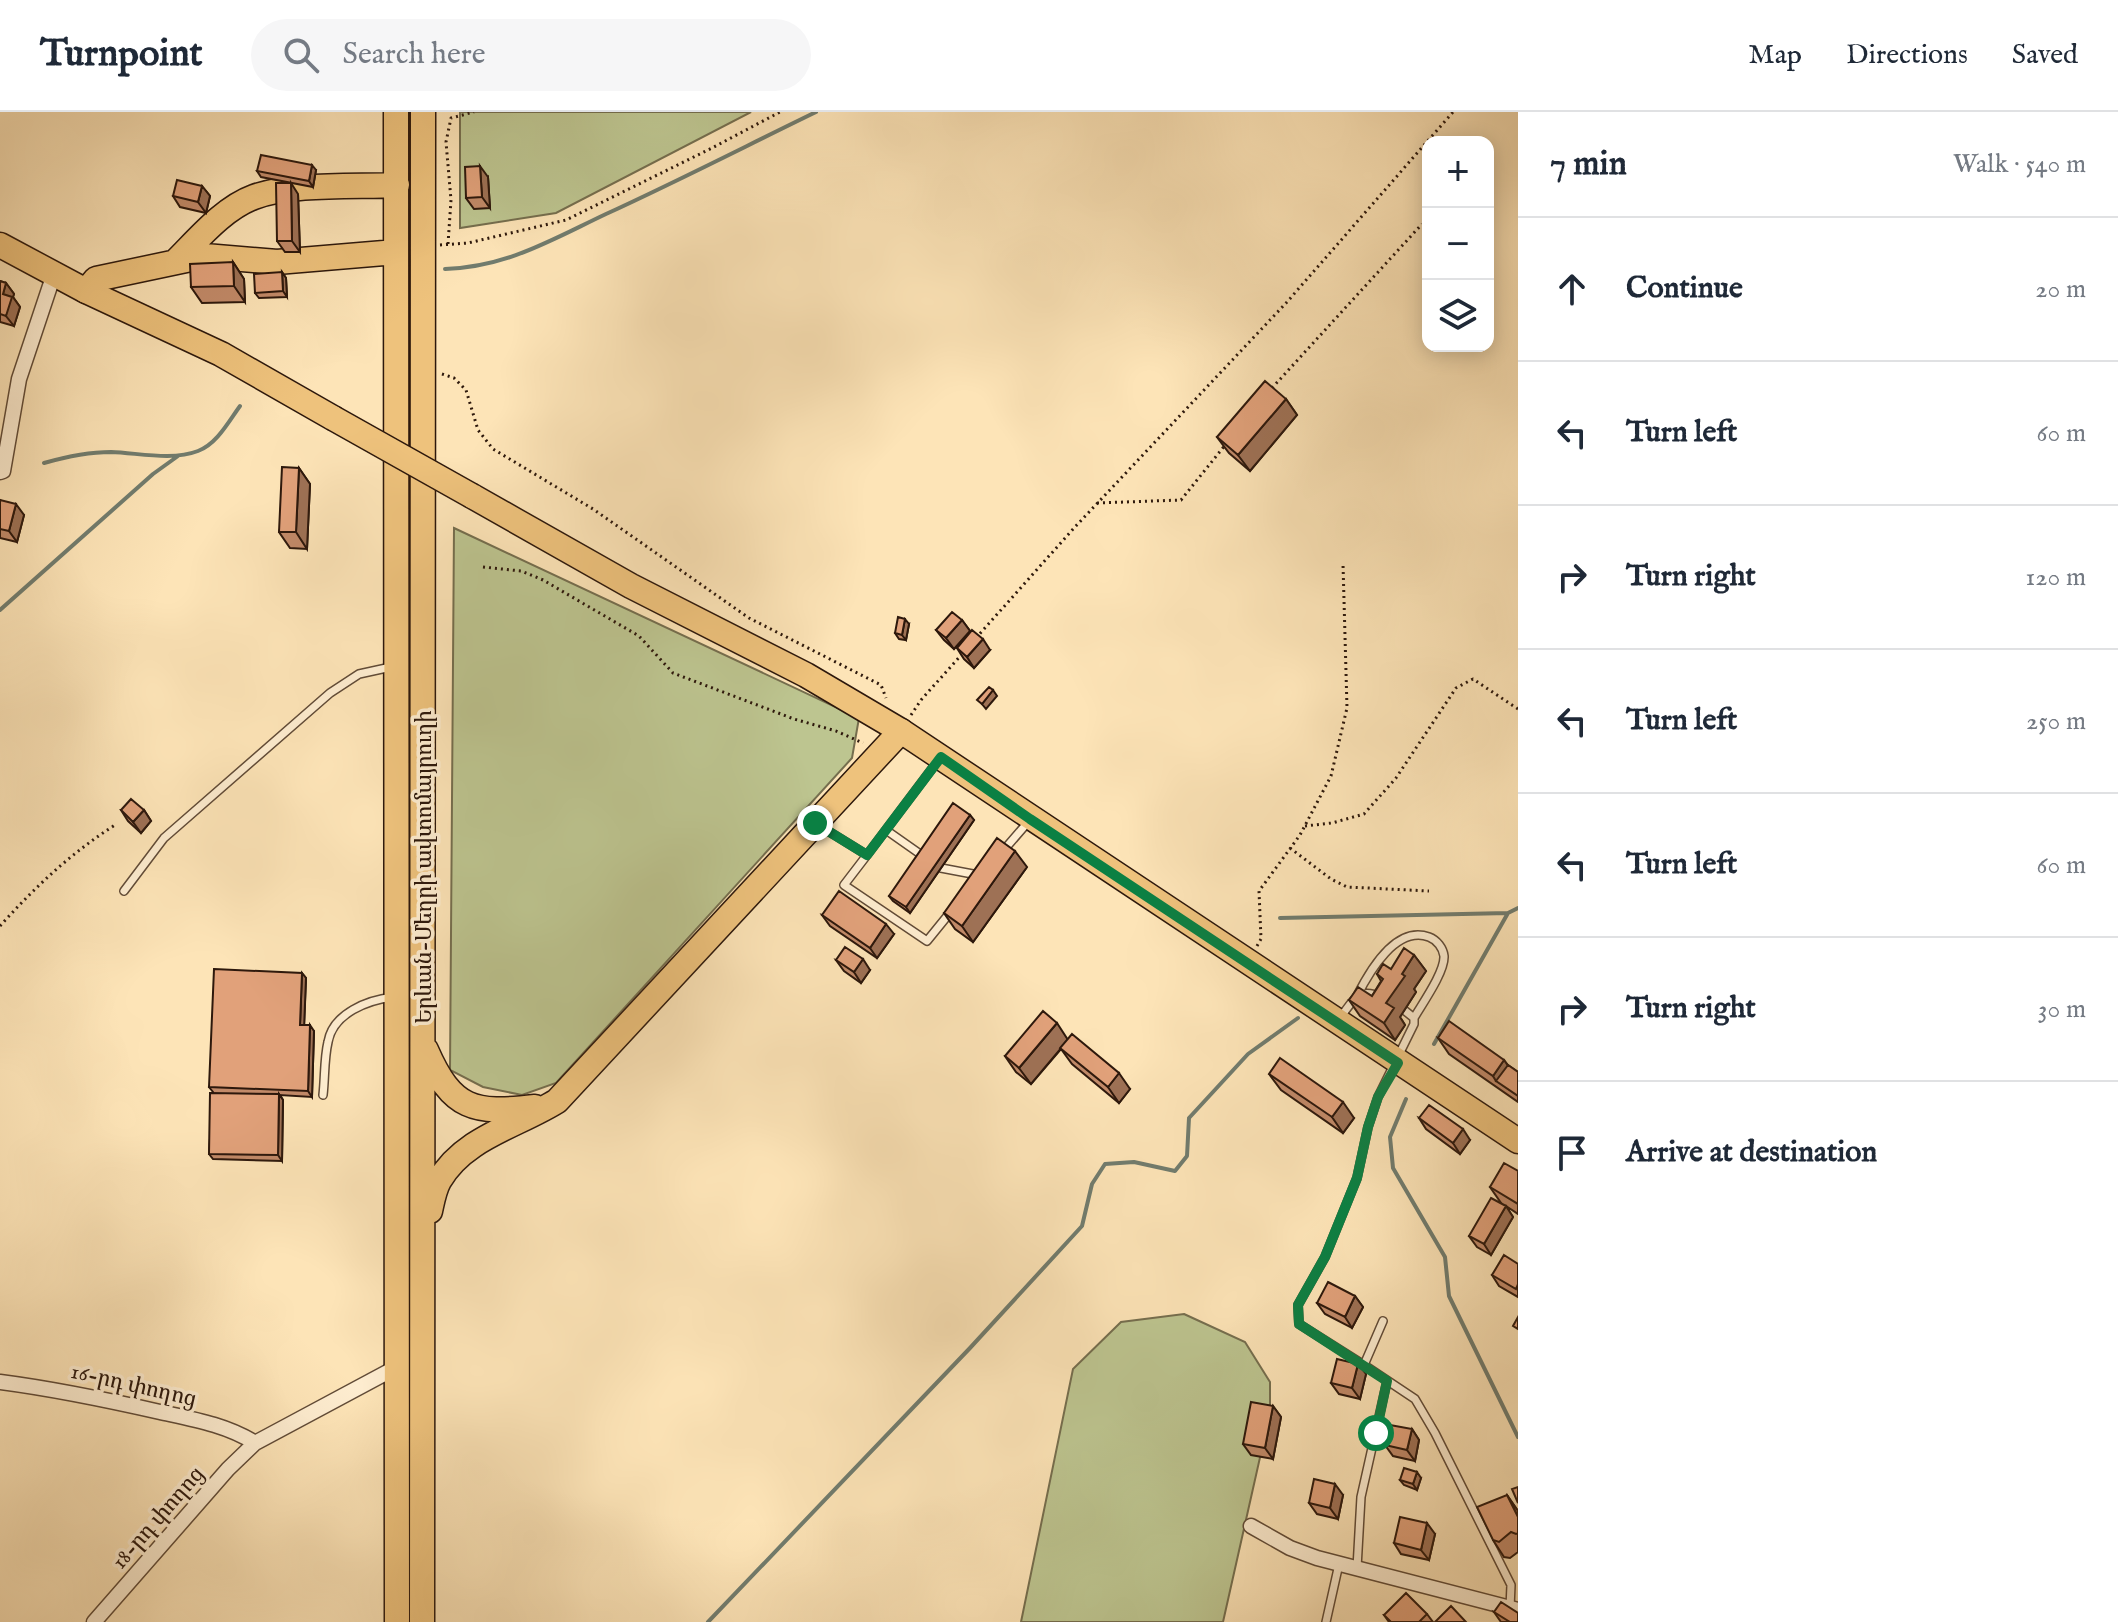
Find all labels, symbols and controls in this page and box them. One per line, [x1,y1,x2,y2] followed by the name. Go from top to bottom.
[251,19,811,91] search box
[40,31,203,79] text: Turnpoint
[279,33,323,77] icon: search
[343,36,486,74] text: Search here
[1748,38,1802,73] text: Map
[1846,38,1968,73] text: Directions
[2012,38,2078,73] text: Saved
[1422,136,1494,352] map controls
[1422,136,1494,208] button: +
[1550,143,1627,186] text: 7 min
[1953,148,2086,181] text: Walk · 540 m
[1422,208,1494,280] button: −
[1550,267,1594,311] icon: ahead
[1626,270,1743,308] text: Continue
[2035,273,2086,306] text: 20 m
[1422,280,1494,352] button: layers
[1550,411,1594,455] icon: left
[1626,414,1737,452] text: Turn left
[2037,417,2086,450] text: 60 m
[1550,555,1594,599] icon: right
[1626,558,1756,596] text: Turn right
[2026,561,2086,594] text: 120 m
[1550,699,1594,743] icon: left
[1626,702,1737,740] text: Turn left
[2026,705,2086,738] text: 250 m
[411,710,439,1024] street label: Երևան-Մեղրի ավտոմայրուղի
[797,805,833,841] route end
[1550,843,1594,887] icon: left
[1626,846,1737,884] text: Turn left
[2037,849,2086,882] text: 60 m
[1550,987,1594,1031] icon: right
[1626,990,1756,1028] text: Turn right
[2038,993,2086,1026] text: 30 m
[1550,1131,1594,1175] icon: arrive
[1626,1134,1877,1172] text: Arrive at destination
[68,1358,199,1414] street label: 16-րդ փողոց
[1358,1415,1394,1451] route start
[106,1461,211,1576] street label: 18-րդ փողոց

